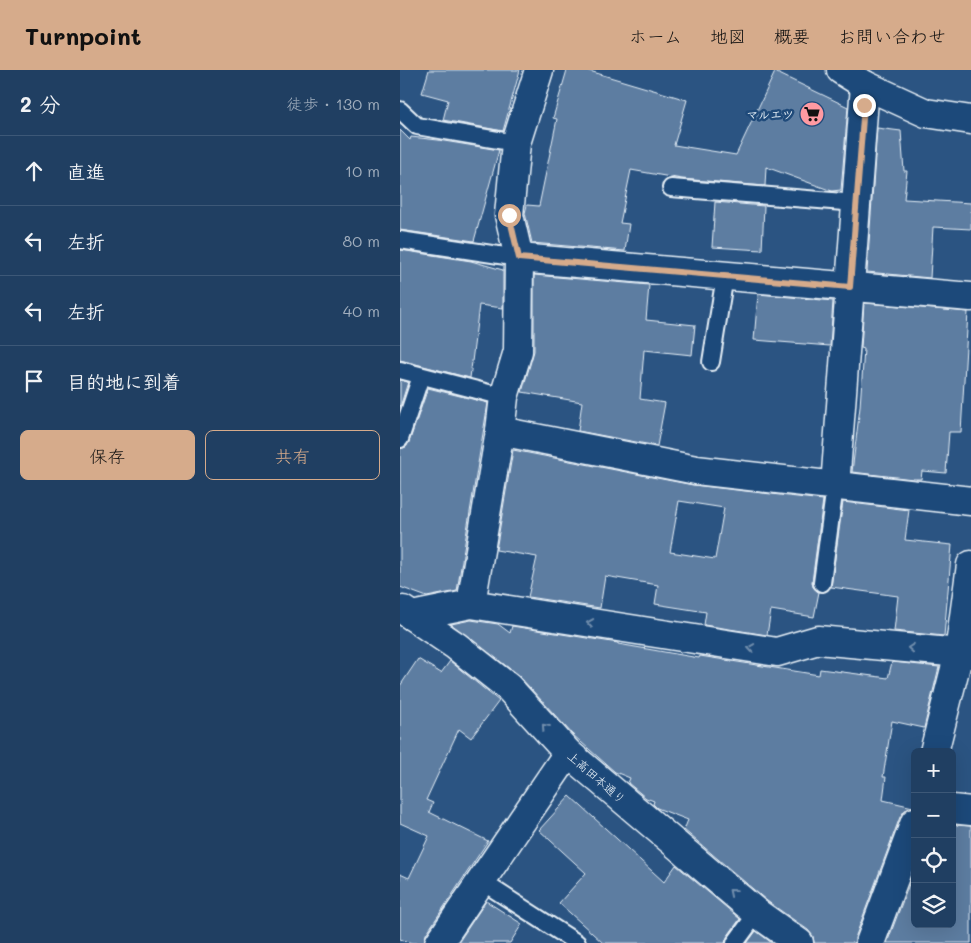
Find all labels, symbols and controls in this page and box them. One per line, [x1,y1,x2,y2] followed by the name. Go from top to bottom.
[25,20,141,51] text: Turnpoint
[629,24,682,48] text: ホーム
[710,24,746,48] text: 地図
[774,24,810,48] text: 概要
[838,24,946,48] text: お問い合わせ
[20,90,60,117] text: 2 分
[287,93,380,114] text: 徒歩 · 130 m
[853,94,876,117] route end
[799,101,825,127] supermarket icon: マルエツ
[746,106,794,122] place label: マルエツ
[20,157,48,185] icon: ahead
[67,159,105,184] text: 直進
[345,160,380,181] text: 10 m
[498,204,521,227] route start
[20,227,48,255] icon: left
[67,229,105,254] text: 左折
[343,230,380,251] text: 80 m
[20,297,48,325] icon: left
[67,299,105,324] text: 左折
[343,300,380,321] text: 40 m
[20,367,48,395] icon: arrive
[67,369,181,394] text: 目的地に到着
[20,430,195,480] button: 保存
[205,430,380,480] button: 共有
[586,618,595,628] one-way arrow
[746,643,754,654] one-way arrow
[906,643,914,654] one-way arrow
[542,724,551,733] one-way arrow
[565,747,629,807] street label: 上高田本通り
[911,748,956,928] map controls
[911,748,956,793] button: +
[911,793,956,838] button: −
[911,838,956,883] button: locate
[911,883,956,928] button: layers
[729,889,738,898] one-way arrow

